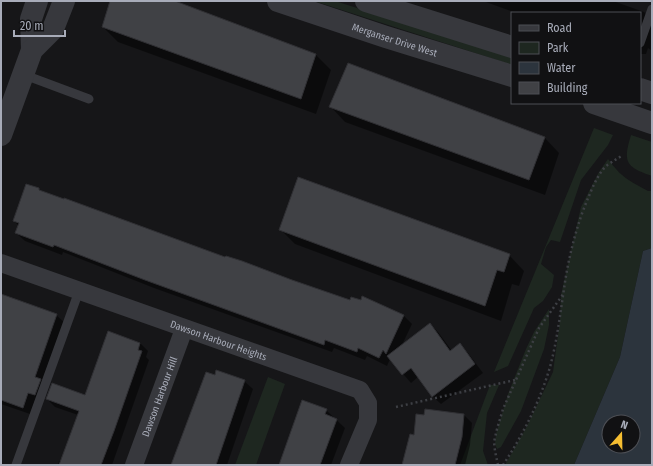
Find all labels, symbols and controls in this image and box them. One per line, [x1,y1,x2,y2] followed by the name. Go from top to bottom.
[14,12,65,38] scale bar
[511,12,641,104] legend
[20,19,44,33] text: 20 m
[350,21,439,60] street label: Merganser Drive West
[547,21,572,35] text: Road
[547,41,569,55] text: Park
[547,61,576,75] text: Water
[547,81,588,95] text: Building
[169,318,268,364] street label: Dawson Harbour Heights
[140,355,180,438] street label: Dawson Harbour Hill
[601,414,641,454] north arrow
[619,418,630,432] text: N

